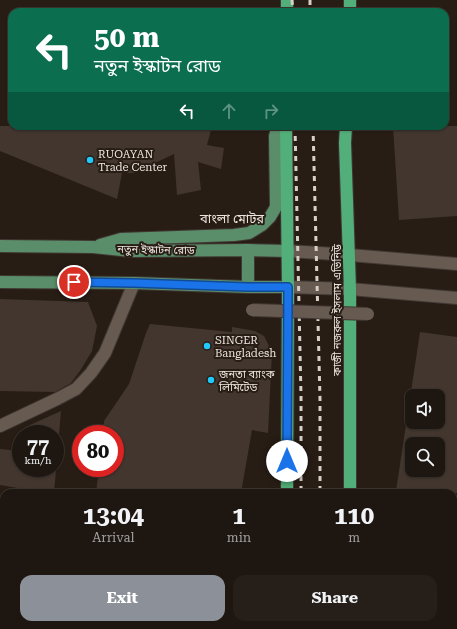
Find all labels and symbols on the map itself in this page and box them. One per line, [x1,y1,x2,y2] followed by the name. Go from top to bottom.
[98,148,167,174] place label: RUOAYAN Trade Center
[85,155,95,165] marker: RUOAYAN Trade Center
[199,211,264,226] district label: বাংলা মোটর
[116,243,195,257] street label: নতুন ইস্কাটন রোড
[331,244,344,377] street label: কাজী নজরুল ইসলাম এভিনিউ
[57,265,91,299] pin
[215,334,276,360] place label: SINGER Bangladesh
[202,341,212,351] marker: SINGER Bangladesh
[218,368,275,394] place label: জনতা ব্যাংক লিমিটেড
[206,375,216,385] marker: জনতা ব্যাংক লিমিটেড
[72,425,124,477] speed limit sign: 80
[266,440,308,482] position arrow

